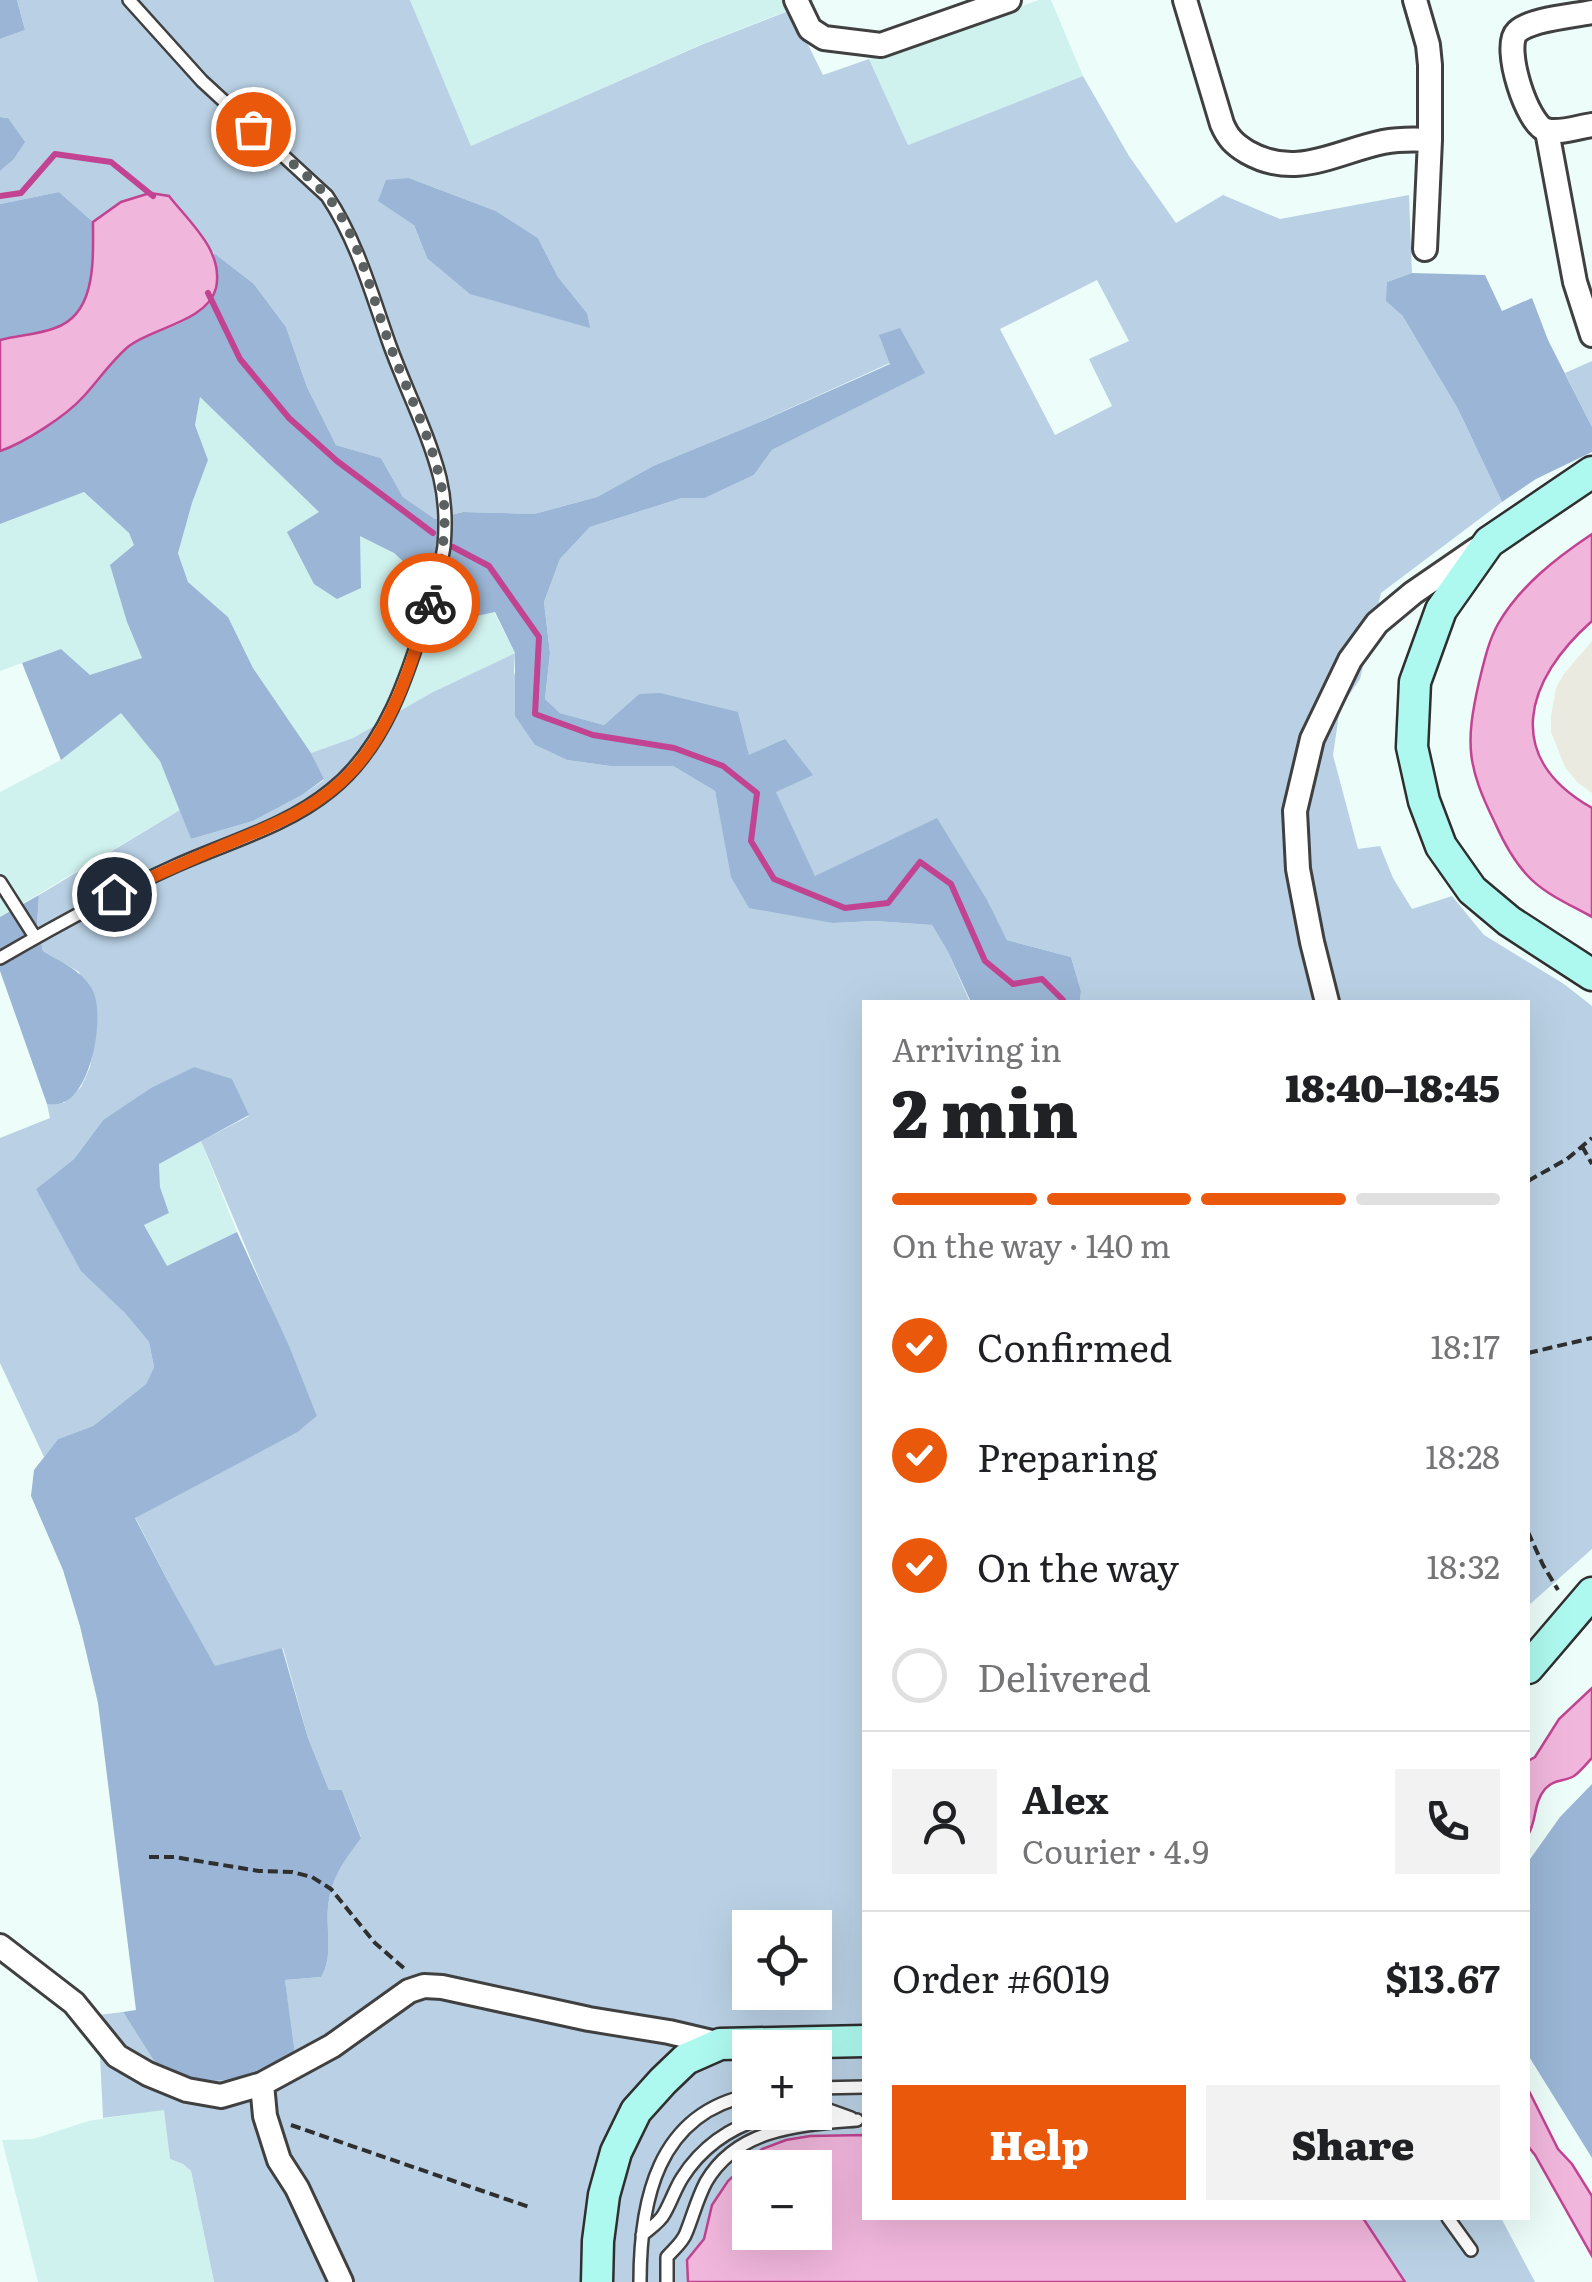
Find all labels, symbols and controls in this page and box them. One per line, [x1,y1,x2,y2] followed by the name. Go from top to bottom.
[211,87,296,172] pin
[226,102,281,157] icon: bag
[380,553,480,653] courier
[403,576,458,631] icon: bike
[72,852,157,937] pin
[87,867,142,922] icon: home
[892,1024,1062,1072] text: Arriving in
[1285,1057,1500,1114] text: 18:40–18:45
[892,1061,1078,1158] text: 2 min
[892,1220,1171,1268] text: On the way · 140 m
[977,1317,1172,1374] text: Confirmed
[892,1318,947,1373] icon: check
[1430,1321,1500,1369] text: 18:17
[977,1427,1157,1484] text: Preparing
[892,1428,947,1483] icon: check
[1425,1431,1500,1479] text: 18:28
[977,1537,1179,1594] text: On the way
[892,1538,947,1593] icon: check
[1426,1541,1500,1589] text: 18:32
[977,1647,1151,1704] text: Delivered
[892,1769,997,1874] button: person
[1022,1769,1108,1826] text: Alex
[1395,1769,1500,1874] button: phone
[1022,1826,1209,1874] text: Courier · 4.9
[732,1910,832,2250] map controls
[732,1910,832,2010] button: locate
[892,1948,1110,2005] text: Order #6019
[1385,1948,1500,2005] text: $13.67
[732,2030,832,2130] button: +
[892,2085,1186,2200] button: Help
[1206,2085,1500,2200] button: Share
[732,2150,832,2250] button: −

